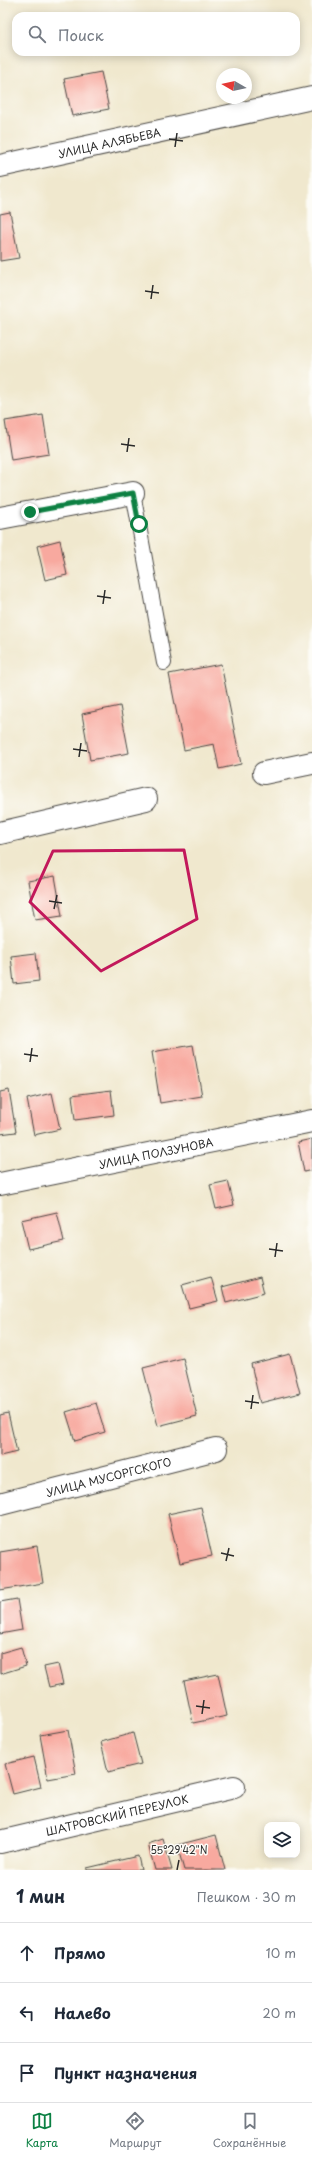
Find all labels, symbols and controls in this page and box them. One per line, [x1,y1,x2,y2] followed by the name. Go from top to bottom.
[12,12,300,56] search box
[26,23,48,45] icon: search
[58,23,104,46] text: Поиск
[216,68,252,104] north arrow
[57,123,162,162] street label: УЛИЦА АЛЯБЬЕВА
[21,503,39,521] route end
[130,515,148,533] route start
[97,1133,214,1172] street label: УЛИЦА ПОЛЗУНОВА
[44,1452,173,1500] street label: УЛИЦА МУСОРГСКОГО
[44,1790,190,1840] street label: ШАТРОВСКИЙ ПЕРЕУЛОК
[264,1822,300,1858] map controls
[264,1822,300,1858] button: layers
[150,1842,208,1857] text: 55°29'42"N
[16,1883,65,1909] text: 1 мин
[197,1887,296,1906] text: Пешком · 30 m
[54,1941,105,1964] text: Прямо
[16,1942,38,1964] icon: ahead
[266,1943,296,1962] text: 10 m
[54,2001,111,2024] text: Налево
[16,2002,38,2024] icon: left
[262,2003,296,2022] text: 20 m
[54,2061,197,2084] text: Пункт назначения
[16,2062,38,2084] icon: arrive
[26,2110,58,2151] tab: Карта
[109,2110,161,2151] tab: Маршрут
[213,2110,286,2151] tab: Сохранённые

